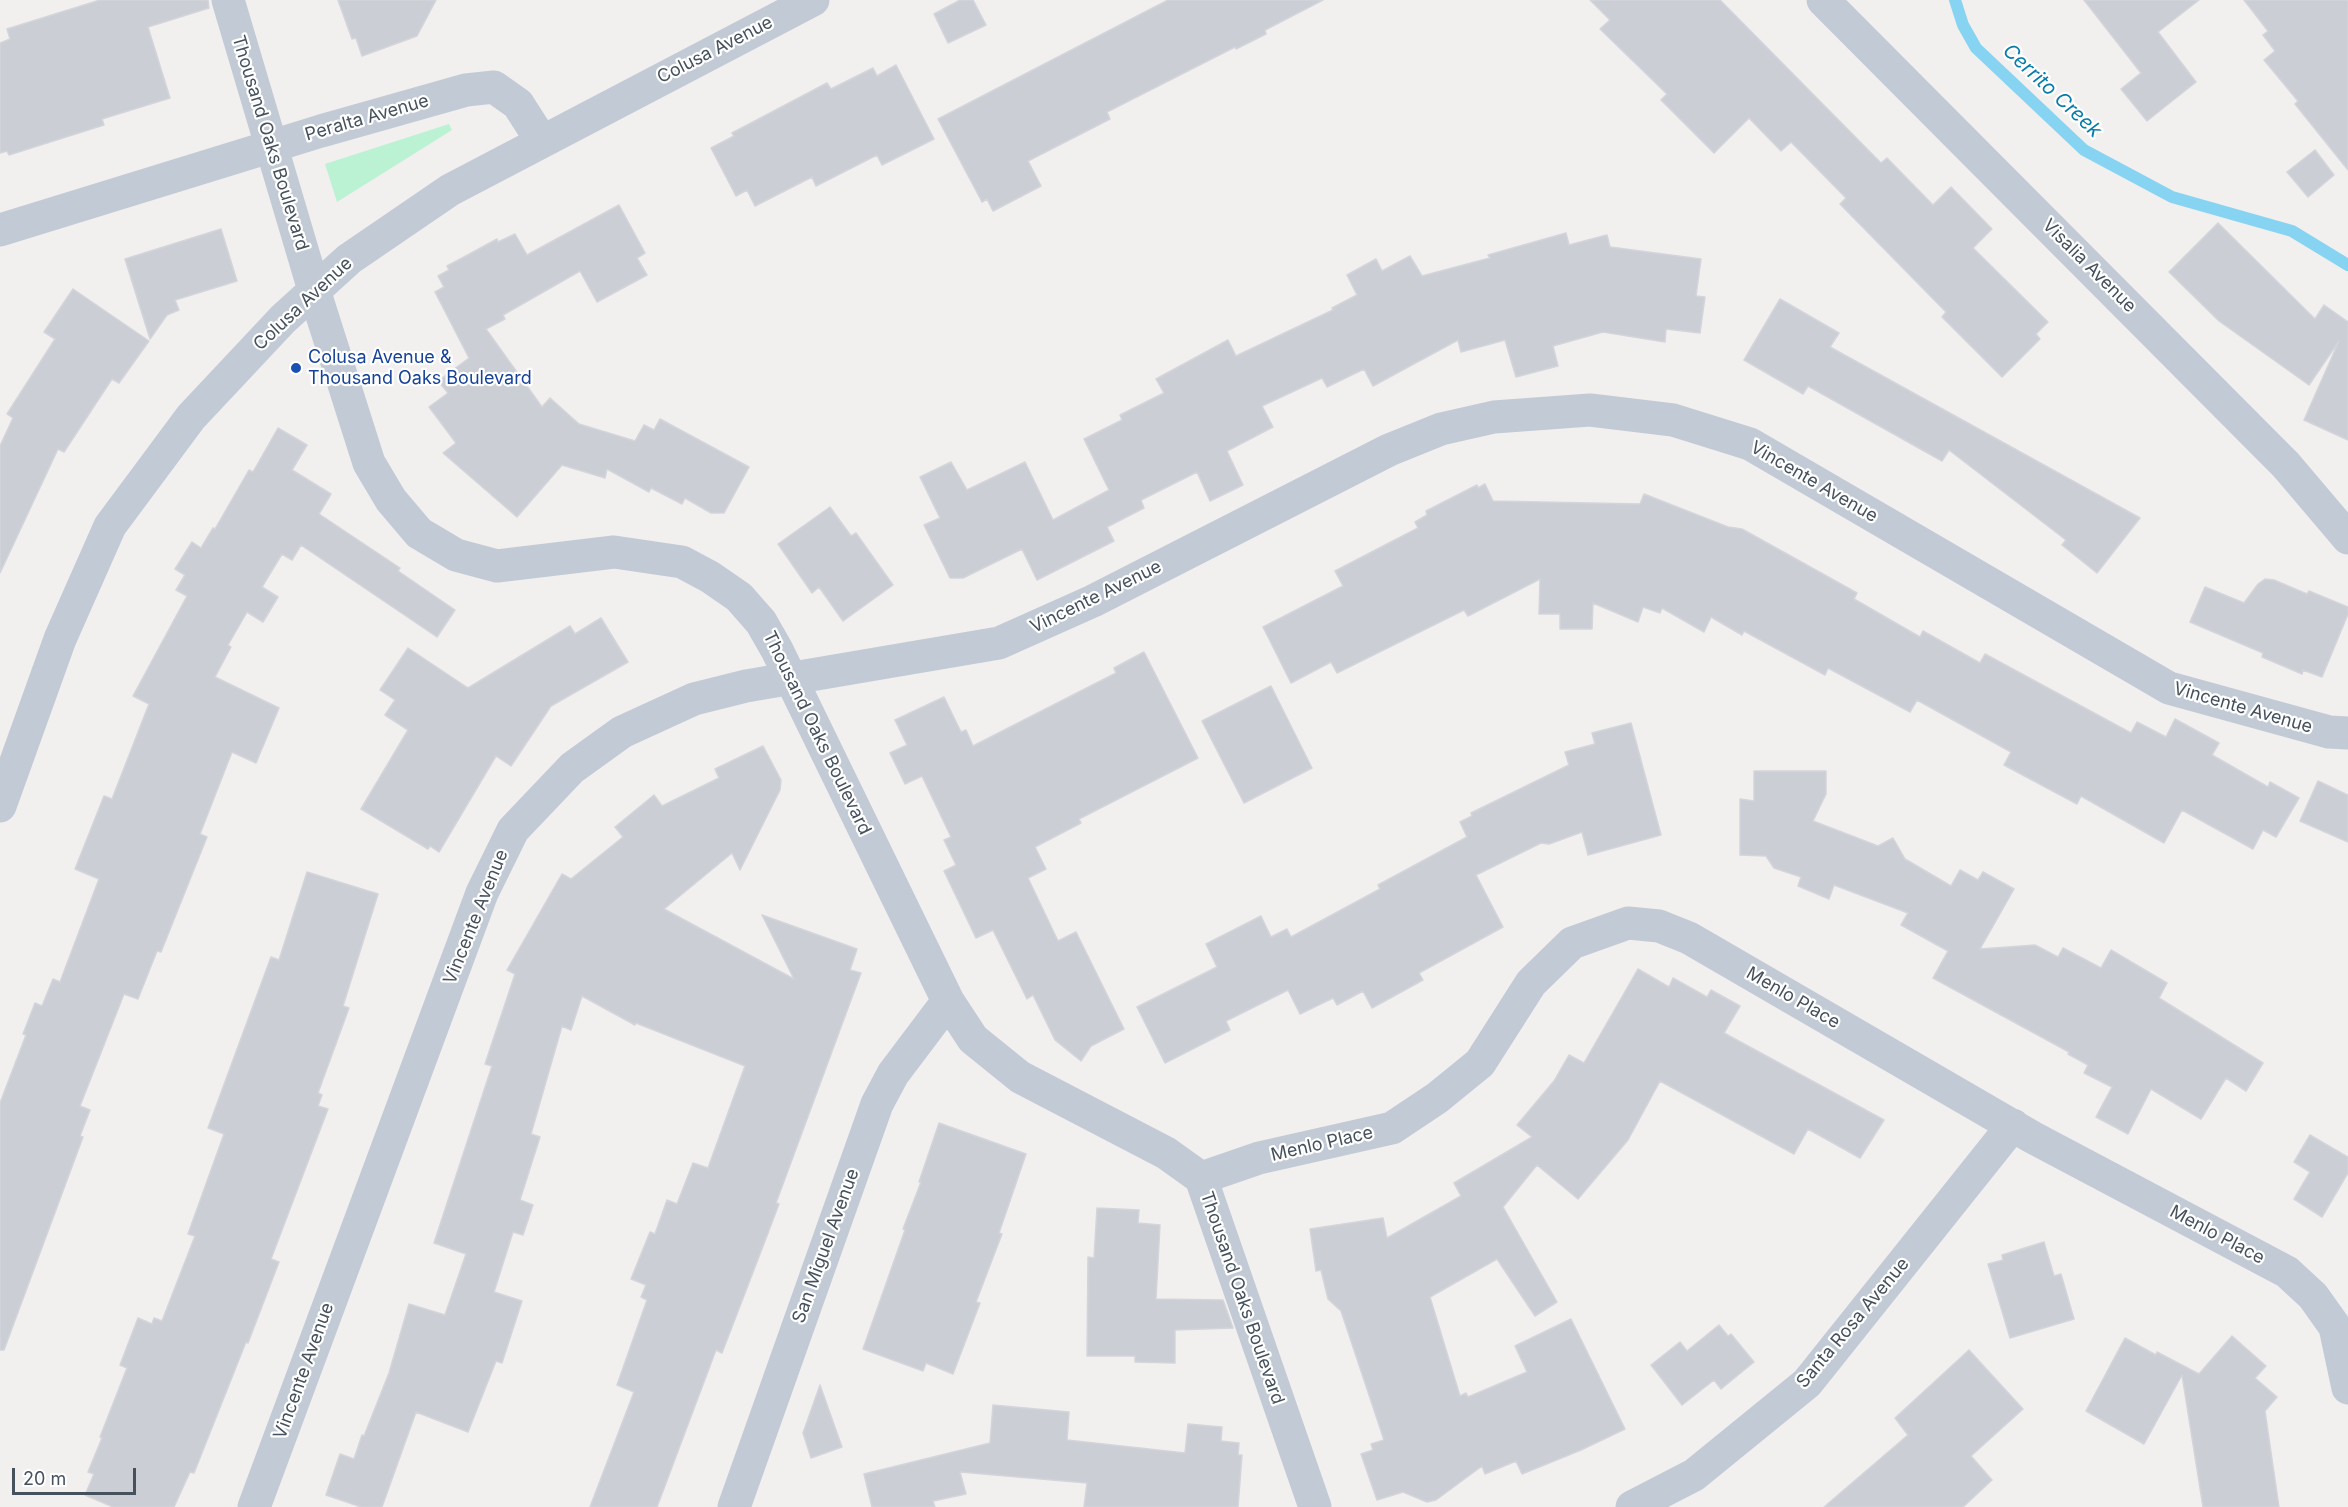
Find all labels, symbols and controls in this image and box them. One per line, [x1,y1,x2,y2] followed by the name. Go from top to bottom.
[654,12,776,88] street label: Colusa Avenue
[227,33,313,253] street label: Thousand Oaks Boulevard
[1998,39,2106,143] water label: Cerrito Creek
[303,90,431,146] street label: Peralta Avenue
[2038,215,2140,317] street label: Visalia Avenue
[249,253,357,355] street label: Colusa Avenue
[308,347,532,389] place label: Colusa Avenue & Thousand Oaks Boulevard
[289,361,303,375] marker: Colusa Avenue & Thousand Oaks Boulevard
[1747,437,1881,527] street label: Vincente Avenue
[1027,556,1165,638] street label: Vincente Avenue
[758,628,876,838] street label: Thousand Oaks Boulevard
[2171,678,2315,738] street label: Vincente Avenue
[439,847,513,987] street label: Vincente Avenue
[1742,963,1844,1033] street label: Menlo Place
[1269,1122,1375,1166] street label: Menlo Place
[788,1166,864,1326] street label: San Miguel Avenue
[1195,1189,1289,1407] street label: Thousand Oaks Boulevard
[2166,1201,2268,1269] street label: Menlo Place
[1792,1253,1914,1393] street label: Santa Rosa Avenue
[269,1300,339,1442] street label: Vincente Avenue
[15,1456,140,1494] scale bar
[23,1468,66,1489] text: 20 m

